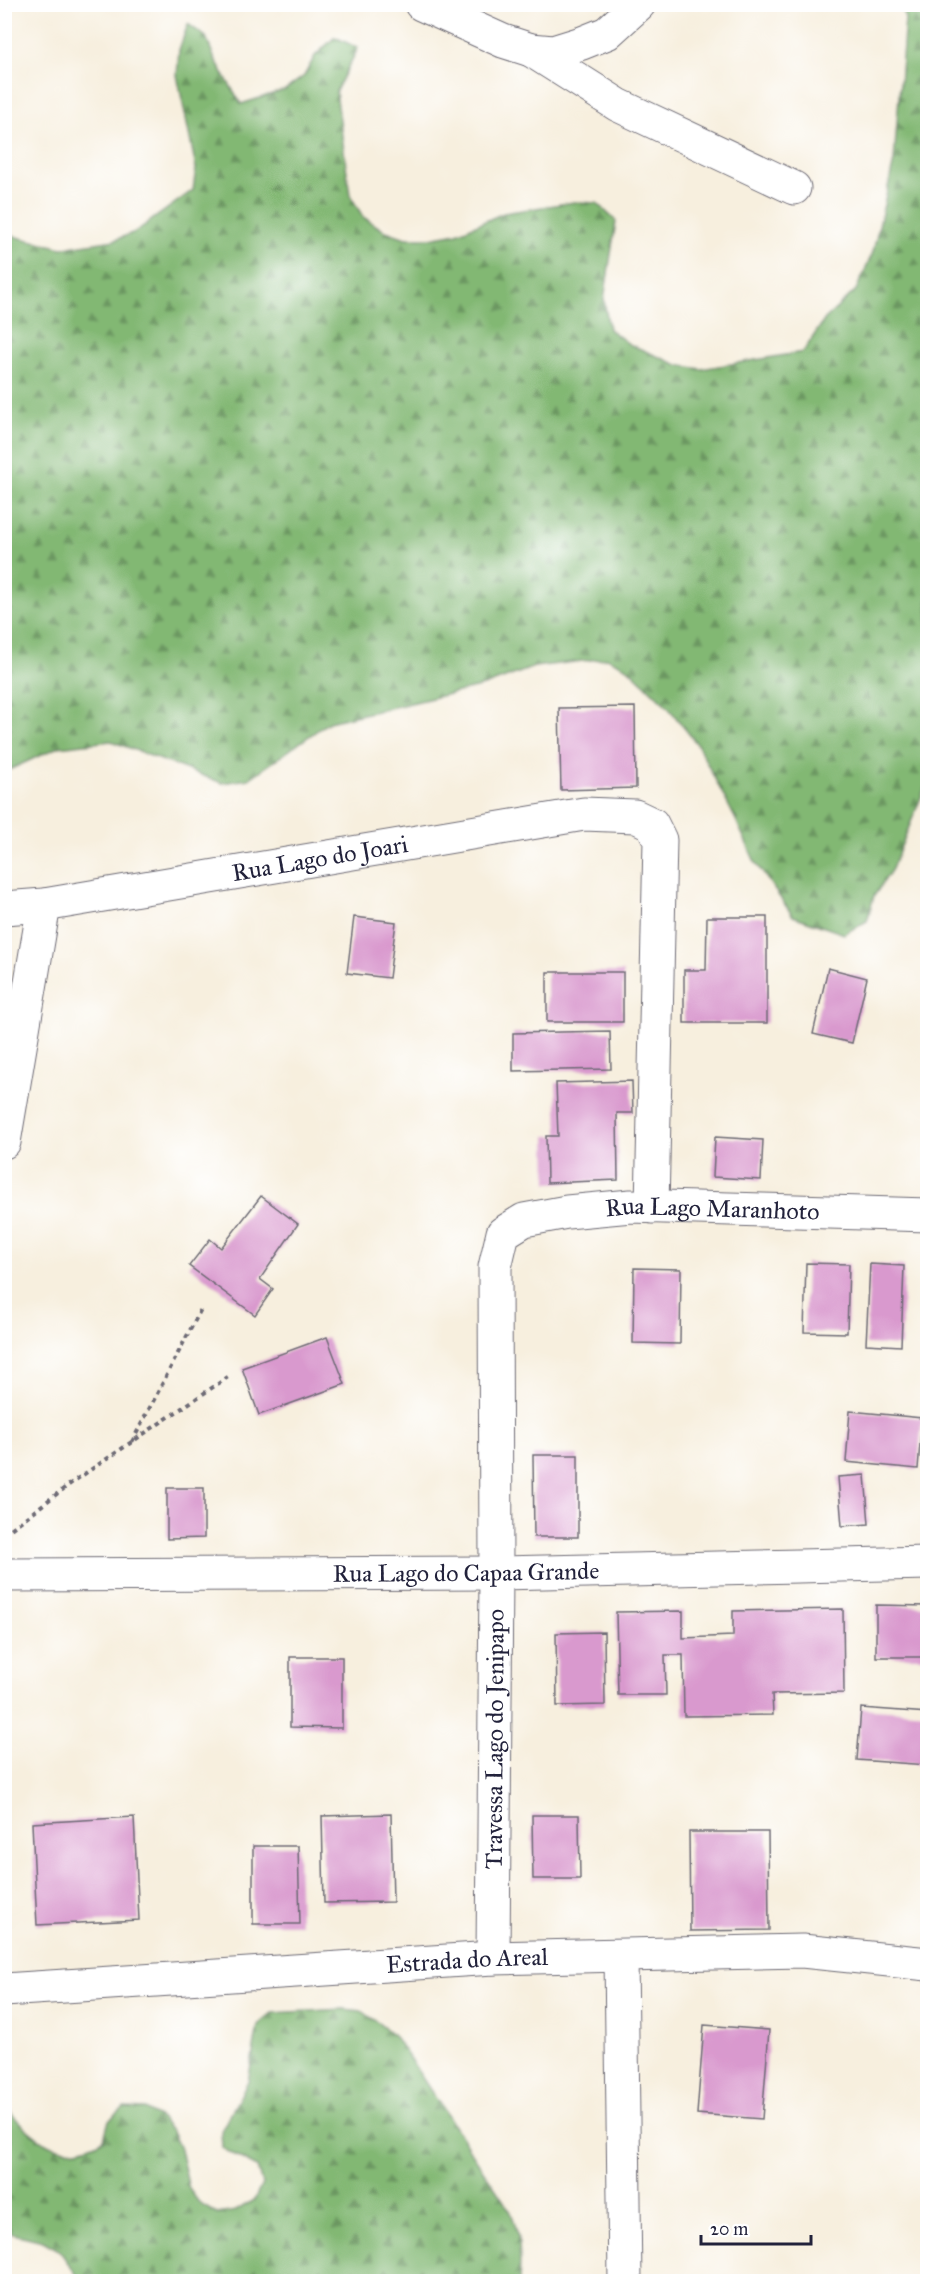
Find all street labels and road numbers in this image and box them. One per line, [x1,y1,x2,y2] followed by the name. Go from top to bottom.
[230,829,411,888] street label: Rua Lago do Joari
[604,1191,820,1227] street label: Rua Lago Maranhoto
[333,1556,600,1589] street label: Rua Lago do Capaa Grande
[479,1609,511,1869] street label: Travessa Lago do Jenipapo
[385,1942,549,1980] street label: Estrada do Areal

